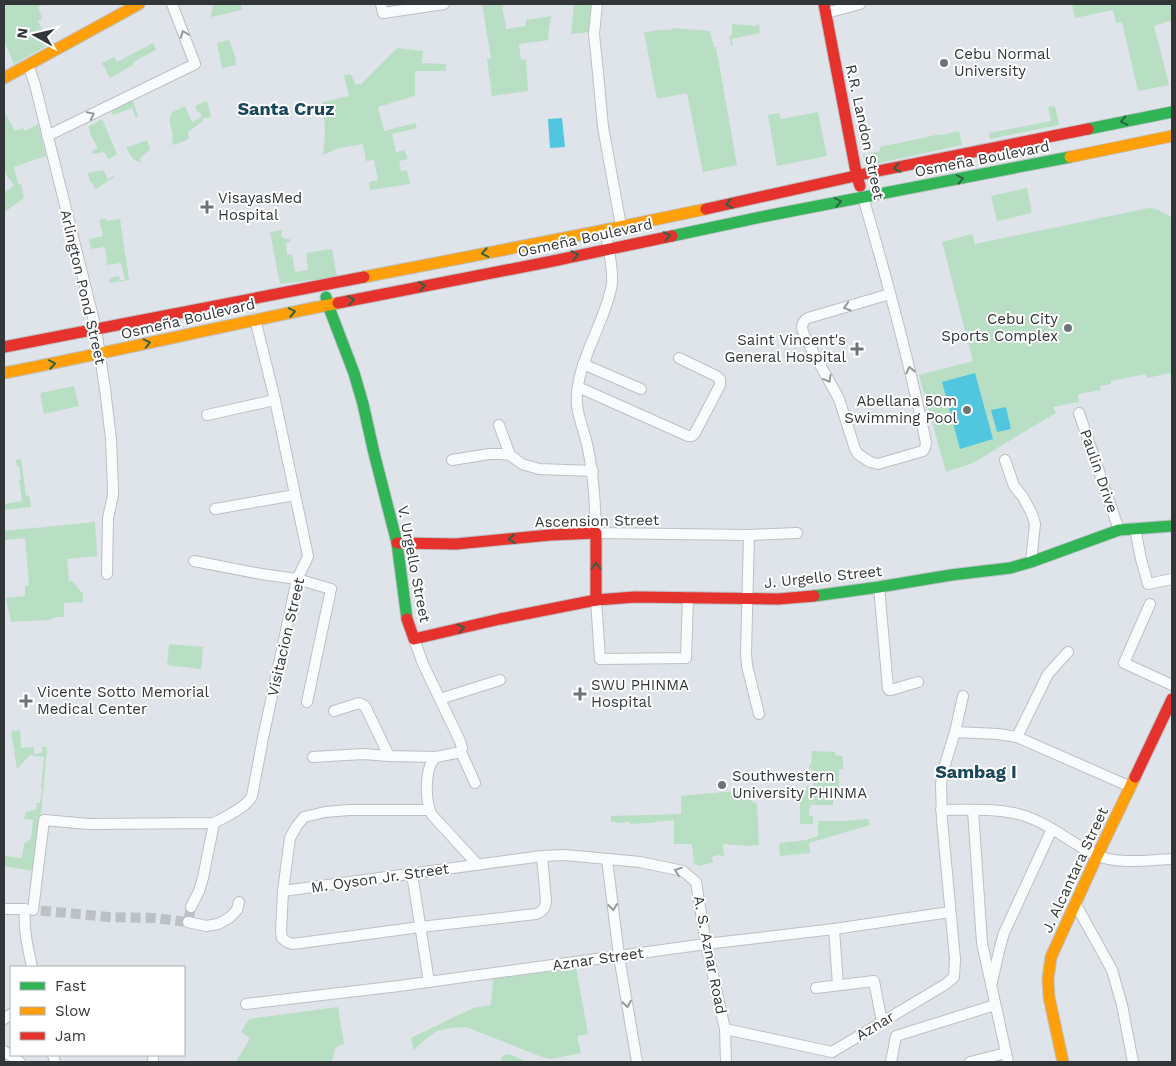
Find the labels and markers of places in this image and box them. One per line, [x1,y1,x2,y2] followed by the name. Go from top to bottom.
[954,45,1051,80] place label: Cebu Normal University
[938,57,950,69] marker: Cebu Normal University
[218,189,302,224] place label: VisayasMed Hospital
[200,200,214,214] marker: VisayasMed Hospital
[941,310,1058,345] place label: Cebu City Sports Complex
[1062,322,1074,334] marker: Cebu City Sports Complex
[724,331,846,366] place label: Saint Vincent's General Hospital
[850,342,864,356] marker: Saint Vincent's General Hospital
[844,392,957,427] place label: Abellana 50m Swimming Pool
[961,404,973,416] marker: Abellana 50m Swimming Pool
[591,676,689,711] place label: SWU PHINMA Hospital
[37,683,209,718] place label: Vicente Sotto Memorial Medical Center
[573,687,587,701] marker: SWU PHINMA Hospital
[19,694,33,708] marker: Vicente Sotto Memorial Medical Center
[732,767,867,802] place label: Southwestern University PHINMA
[716,779,728,791] marker: Southwestern University PHINMA

